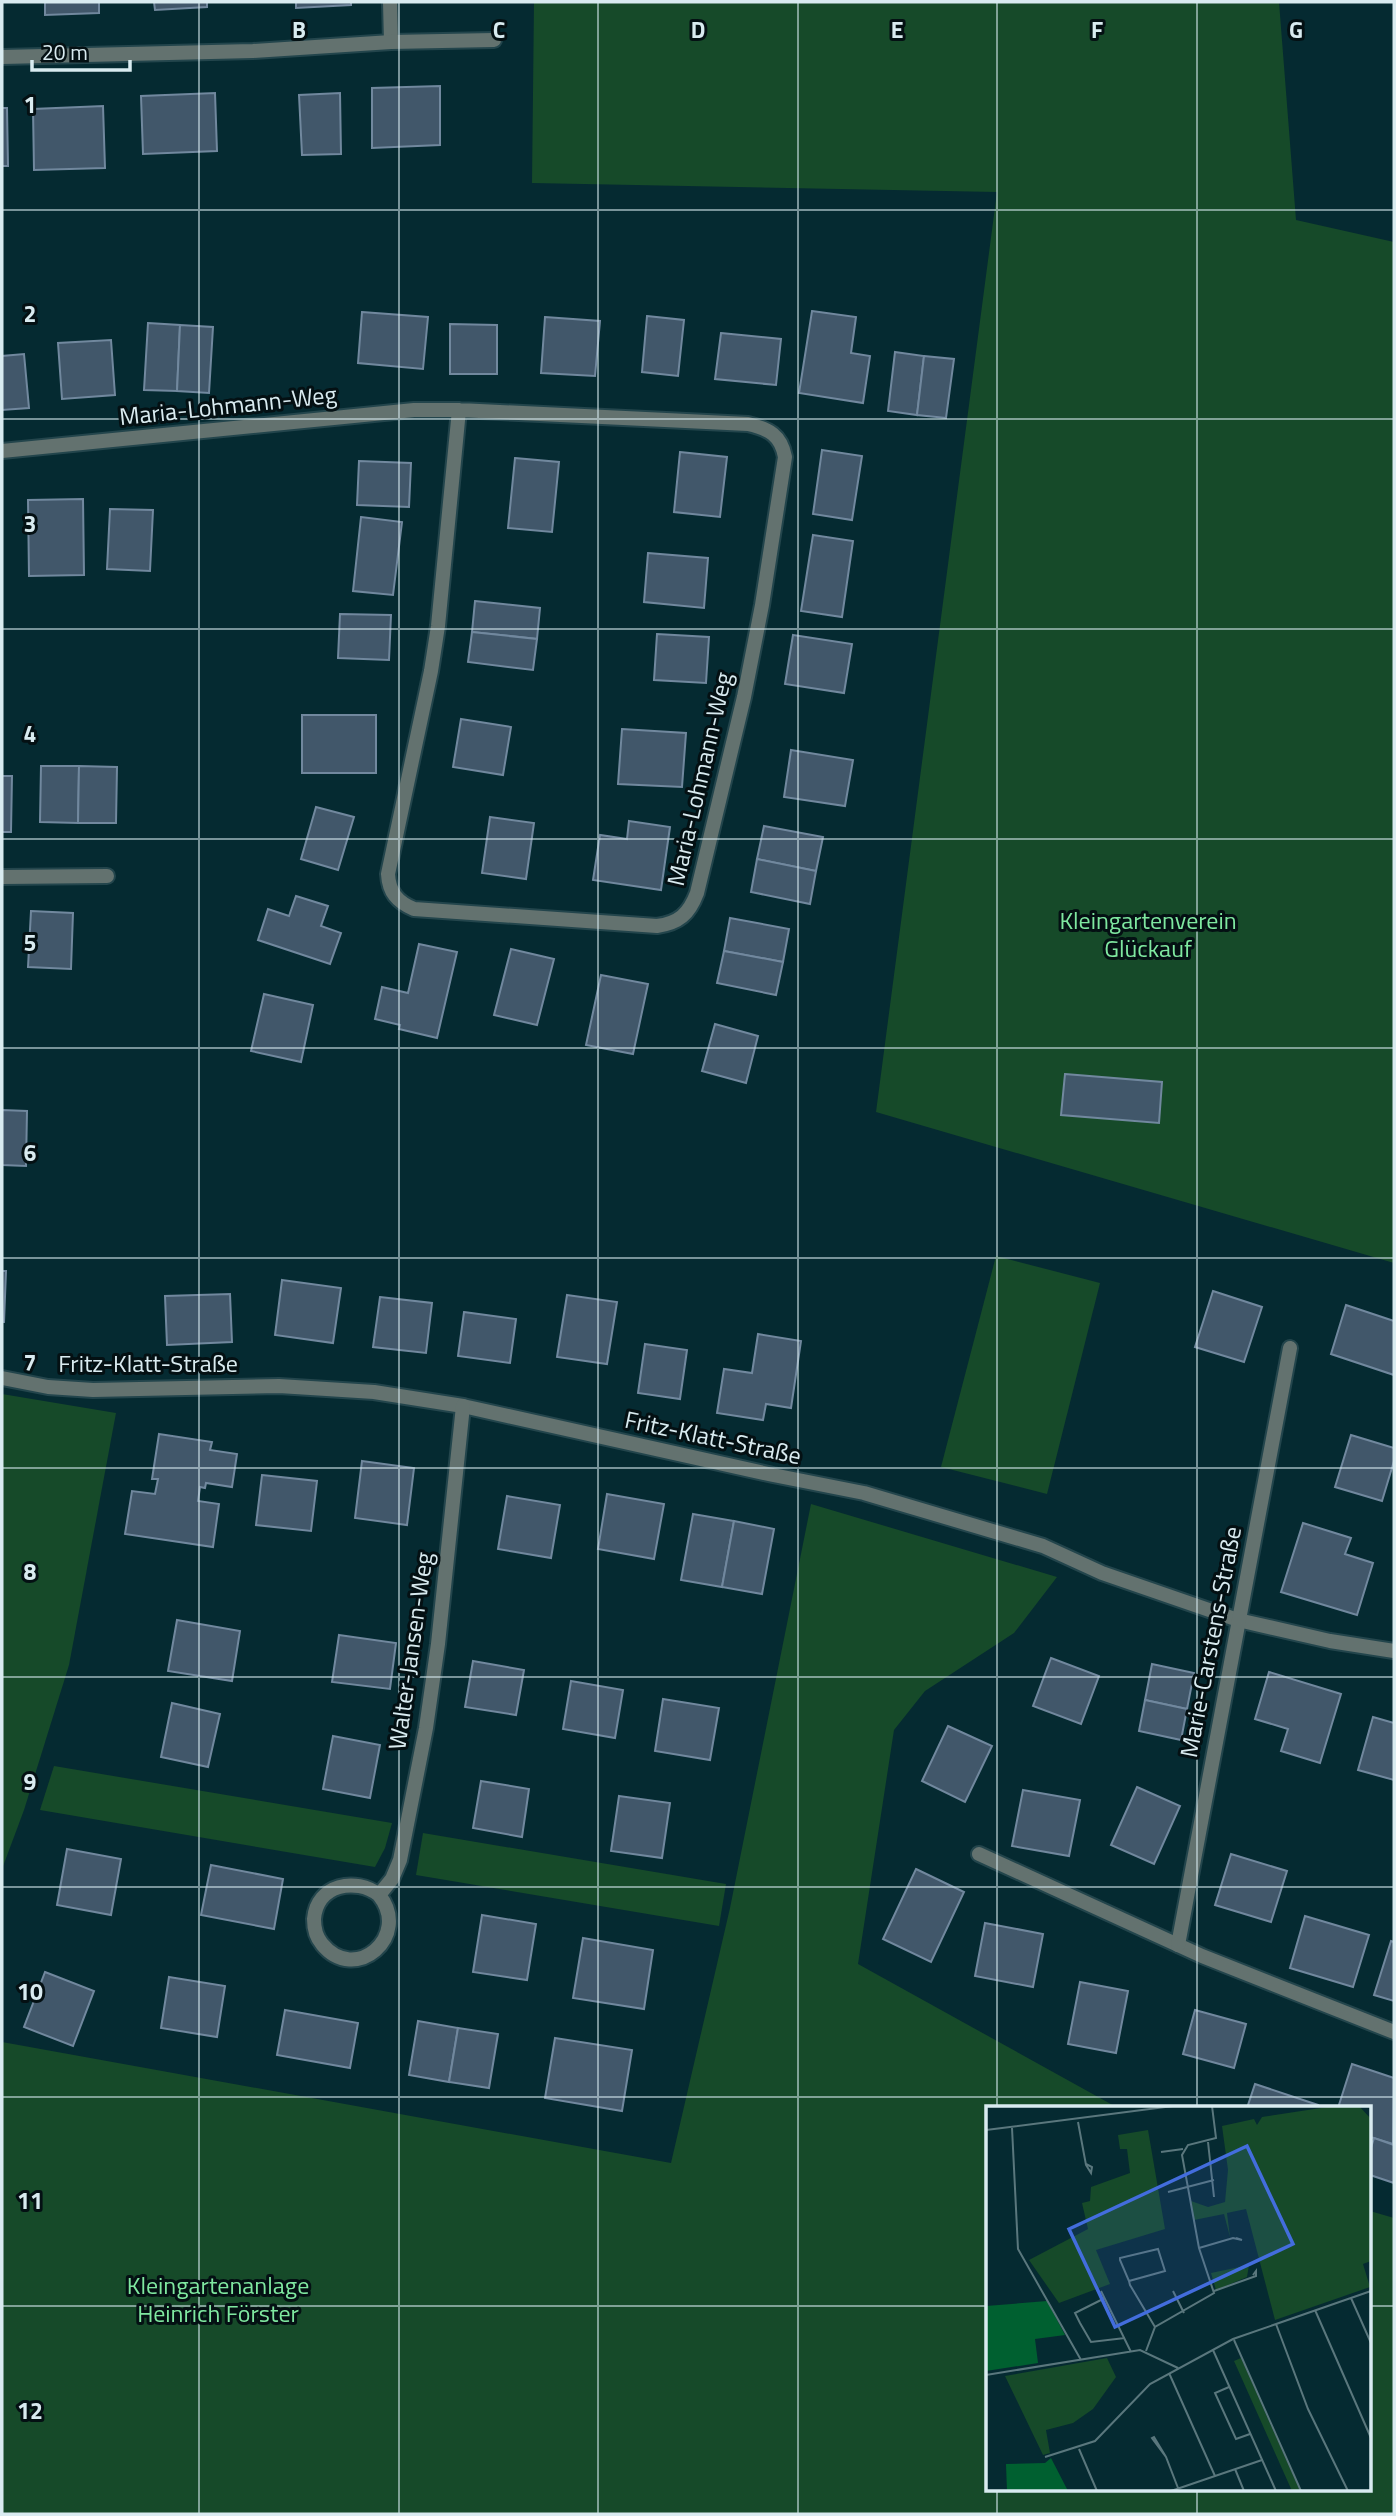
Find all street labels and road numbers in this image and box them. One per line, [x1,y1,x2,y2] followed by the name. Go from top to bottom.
[117,376,338,434] street label: Maria-Lohmann-Weg
[657,668,741,889] street label: Maria-Lohmann-Weg
[58,1345,238,1381] street label: Fritz-Klatt-Straße
[622,1401,805,1473] street label: Fritz-Klatt-Straße
[1170,1523,1250,1760] street label: Marie-Carstens-Straße
[378,1550,442,1752] street label: Walter-Jansen-Weg

